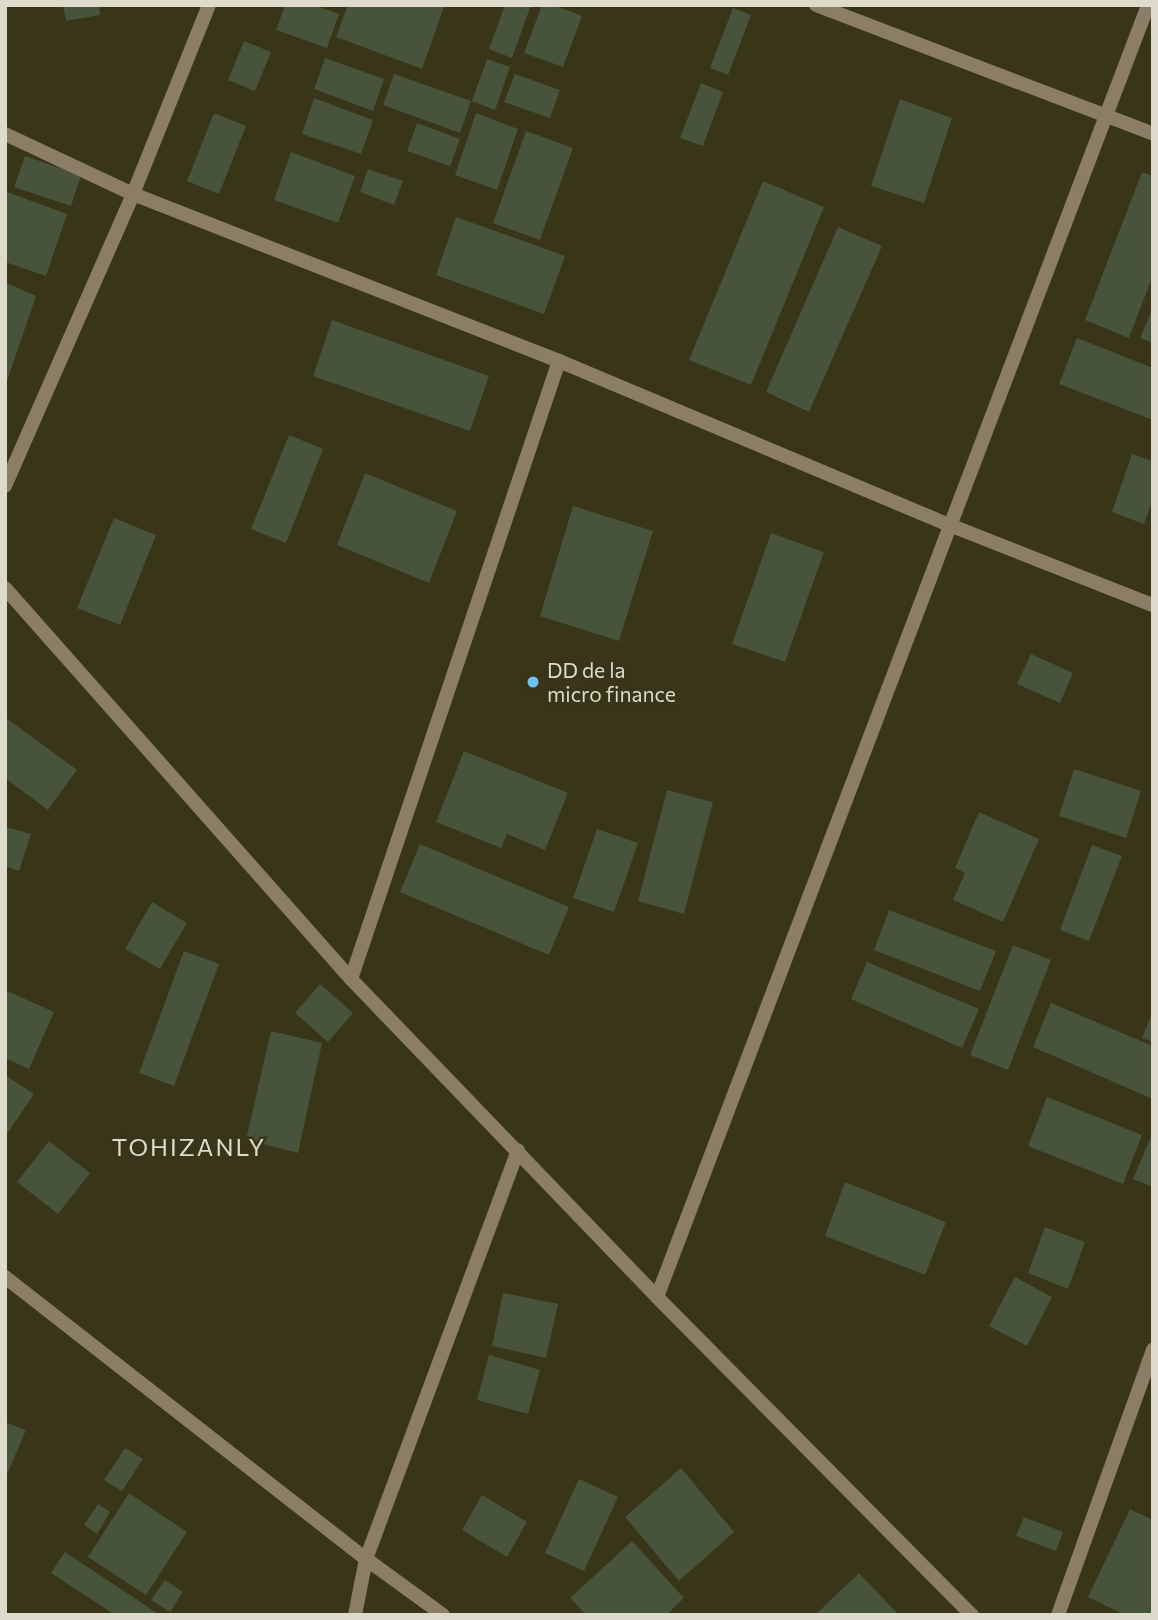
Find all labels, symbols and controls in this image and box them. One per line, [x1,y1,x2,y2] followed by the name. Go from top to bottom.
[547,657,676,707] place label: DD de la micro finance
[525,674,541,690] marker: DD de la micro finance
[113,1133,265,1161] district label: TOHIZANLY

